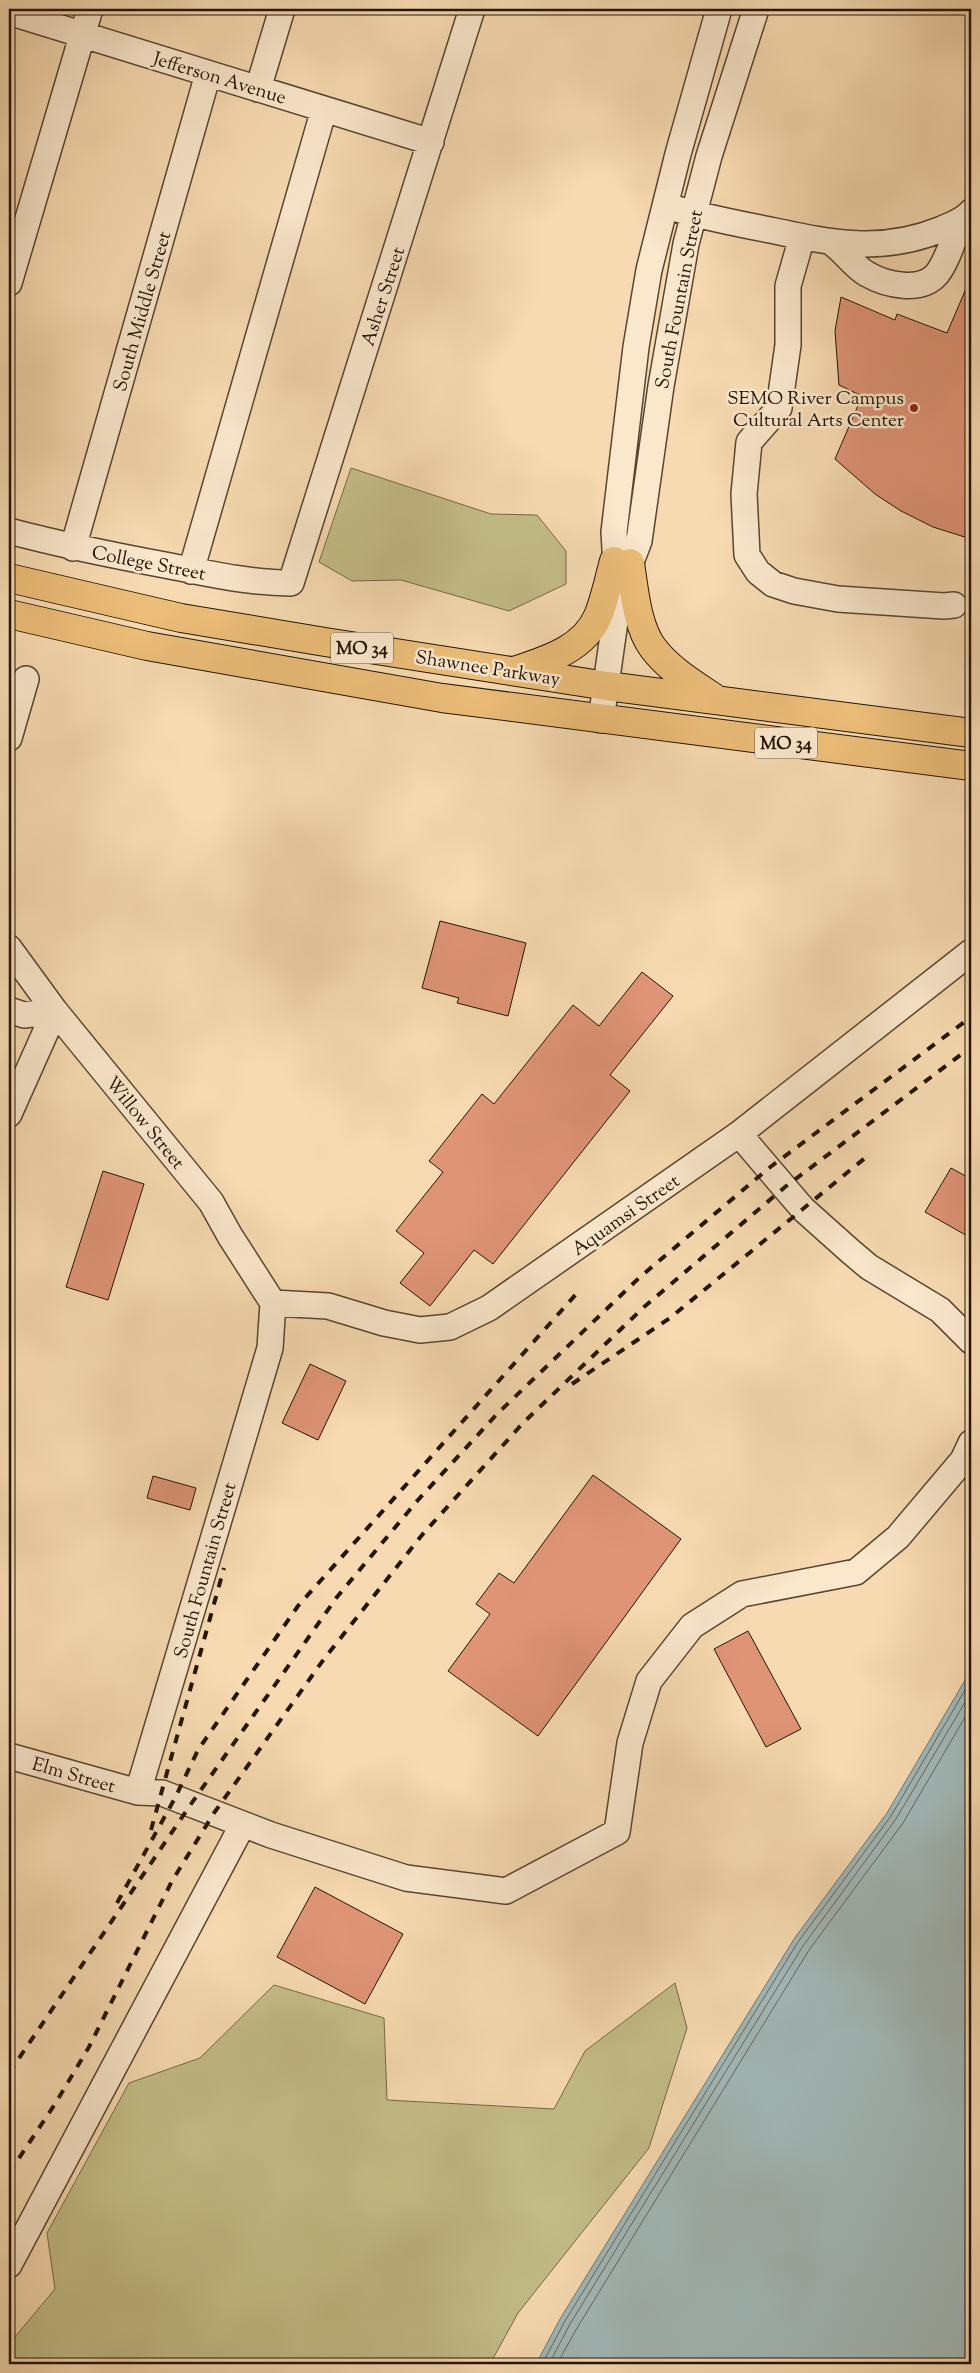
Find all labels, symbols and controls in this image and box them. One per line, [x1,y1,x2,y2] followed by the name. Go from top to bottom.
[148,46,289,113] street label: Jefferson Avenue
[650,207,711,391] street label: South Fountain Street
[108,228,179,395] street label: South Middle Street
[356,243,413,350] street label: Asher Street
[727,386,904,435] place label: SEMO River Campus Cultural Arts Center
[908,402,920,414] marker: SEMO River Campus Cultural Arts Center
[89,540,208,589] street label: College Street
[331,632,393,664] road number: MO 34
[413,645,562,694] street label: Shawnee Parkway
[755,728,817,758] road number: MO 34
[98,1071,190,1176] street label: Willow Street
[567,1168,686,1263] street label: Aquamsi Street
[168,1479,245,1662] street label: South Fountain Street
[28,1752,119,1801] street label: Elm Street

